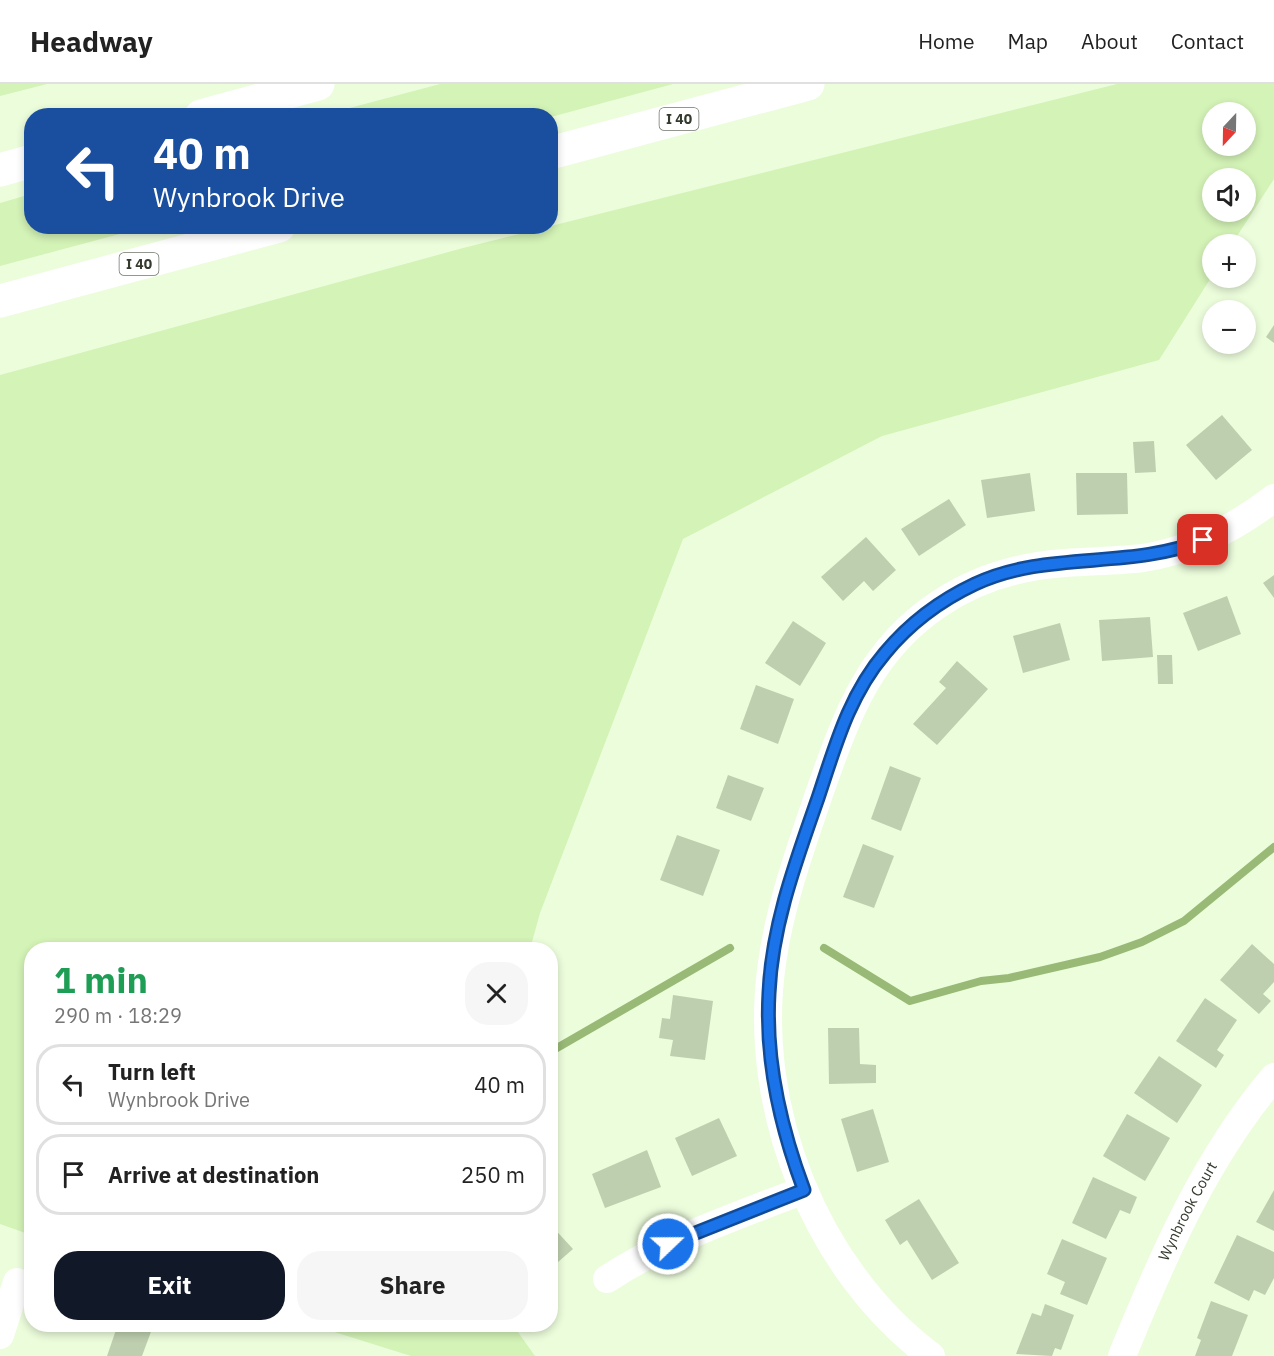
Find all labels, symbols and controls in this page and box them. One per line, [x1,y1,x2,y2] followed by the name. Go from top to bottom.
[30,23,153,60] text: Headway
[918,27,975,55] text: Home
[1008,27,1048,55] text: Map
[1081,27,1138,55] text: About
[1171,27,1244,55] text: Contact
[1202,102,1256,156] north arrow
[1202,102,1256,354] map controls
[660,108,698,130] road number: I 40
[153,126,251,181] text: 40 m
[54,132,132,210] icon: left
[1202,168,1256,222] button: sound
[153,179,345,214] text: Wynbrook Drive
[1202,234,1256,288] button: +
[120,253,158,275] road number: I 40
[1202,300,1256,354] button: −
[1177,514,1228,565] pin
[1186,523,1219,556] icon: arrive
[54,956,148,1003] text: 1 min
[465,962,528,1025] button: close
[54,1002,182,1029] text: 290 m · 18:29
[108,1057,196,1086] text: Turn left
[57,1068,90,1101] icon: left
[474,1070,525,1099] text: 40 m
[108,1086,250,1113] text: Wynbrook Drive
[57,1158,90,1191] icon: arrive
[1154,1158,1221,1264] street label: Wynbrook Court
[108,1160,319,1189] text: Arrive at destination
[461,1160,525,1189] text: 250 m
[636,1212,700,1276] position arrow
[54,1251,285,1320] button: Exit
[297,1251,528,1320] button: Share

